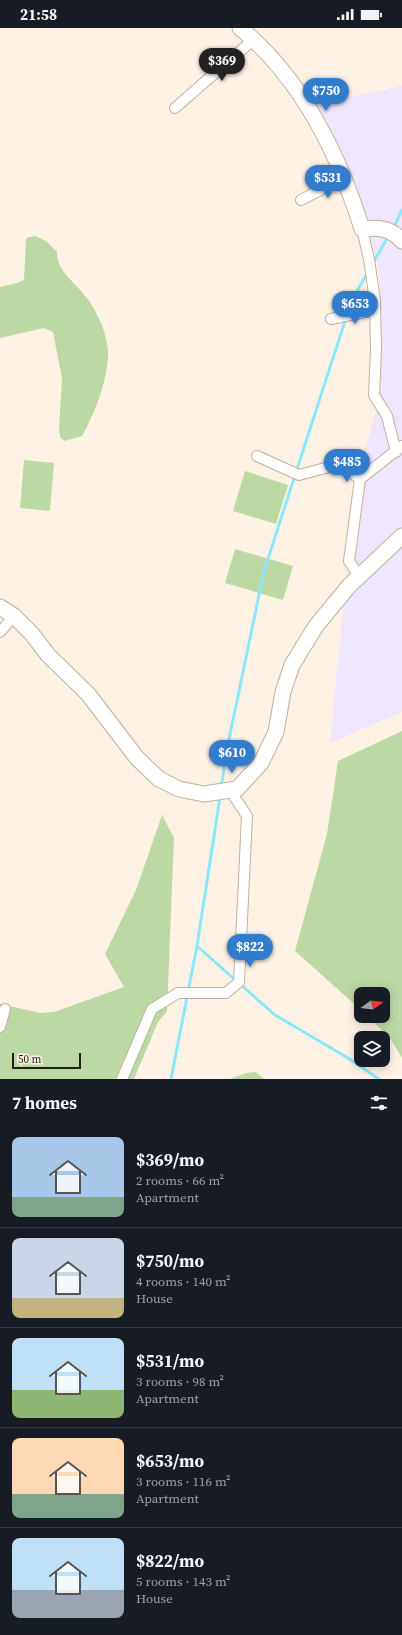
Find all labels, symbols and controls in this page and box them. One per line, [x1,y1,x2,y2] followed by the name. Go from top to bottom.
[20,4,57,25] text: 21:58
[198,48,246,82] pin: $369
[208,52,236,69] text: $369
[302,78,350,112] pin: $750
[312,82,340,99] text: $750
[304,165,352,199] pin: $531
[314,169,342,186] text: $531
[331,291,379,325] pin: $653
[341,295,369,312] text: $653
[323,449,371,483] pin: $485
[333,453,361,470] text: $485
[208,740,256,774] pin: $610
[218,744,246,761] text: $610
[226,934,274,968] pin: $822
[236,938,264,955] text: $822
[354,987,390,1023] north arrow
[354,987,390,1067] map controls
[354,1031,390,1067] button: layers
[12,1051,81,1070] scale bar
[18,1052,41,1067] text: 50 m
[12,1091,77,1115] text: 7 homes
[368,1092,390,1114] icon: filters
[136,1148,204,1172] text: $369/mo
[44,1153,92,1201] icon: home
[136,1172,224,1189] text: 2 rooms · 66 m²
[136,1189,199,1206] text: Apartment
[136,1249,204,1273] text: $750/mo
[44,1254,92,1302] icon: home
[136,1273,231,1290] text: 4 rooms · 140 m²
[136,1290,173,1307] text: House
[136,1349,204,1373] text: $531/mo
[44,1354,92,1402] icon: home
[136,1373,224,1390] text: 3 rooms · 98 m²
[136,1390,199,1407] text: Apartment
[136,1449,204,1473] text: $653/mo
[44,1454,92,1502] icon: home
[136,1473,231,1490] text: 3 rooms · 116 m²
[136,1490,199,1507] text: Apartment
[136,1549,204,1573] text: $822/mo
[44,1554,92,1602] icon: home
[136,1573,231,1590] text: 5 rooms · 143 m²
[136,1590,173,1607] text: House

